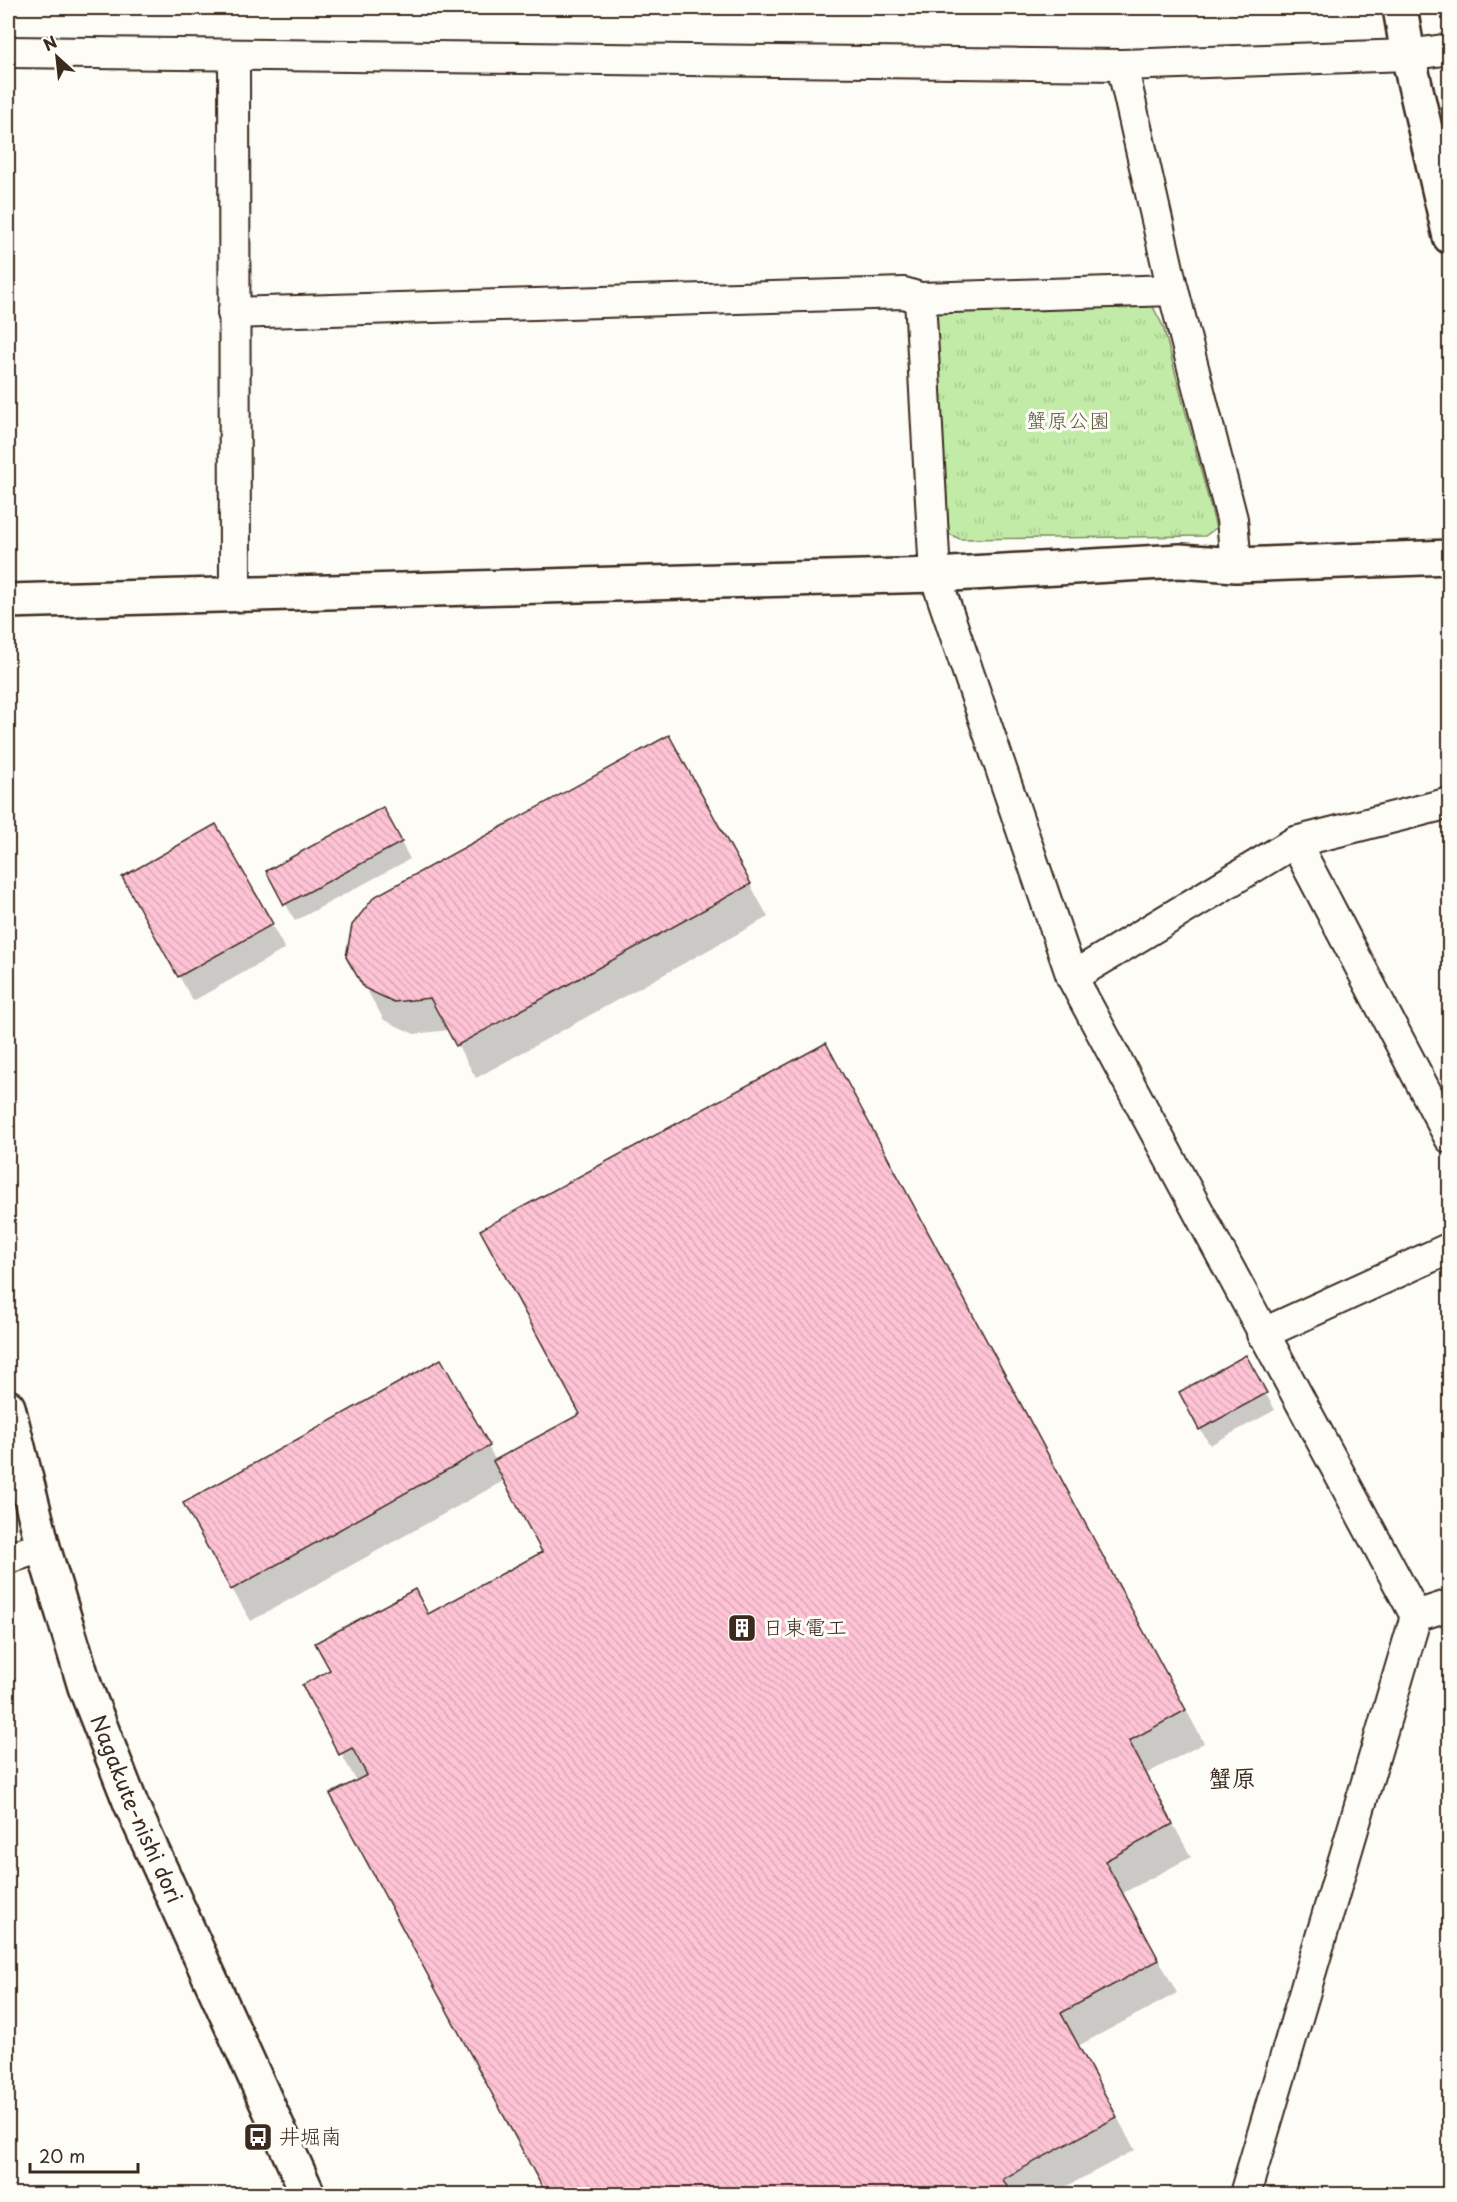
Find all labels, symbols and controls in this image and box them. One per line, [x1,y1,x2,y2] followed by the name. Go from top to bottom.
[27,27,87,87] north arrow
[39,29,61,56] text: N
[1026,403,1110,435] park label: 蟹原公園
[763,1610,847,1642] place label: 日東電工
[726,1612,758,1644] building icon: 日東電工
[84,1710,192,1908] street label: Nagakute-nishi dori
[1208,1759,1256,1795] district label: 蟹原
[279,2119,342,2151] place label: 井堀南
[242,2121,274,2153] bus stop icon: 井堀南
[30,2136,138,2174] scale bar
[39,2142,85,2169] text: 20 m

